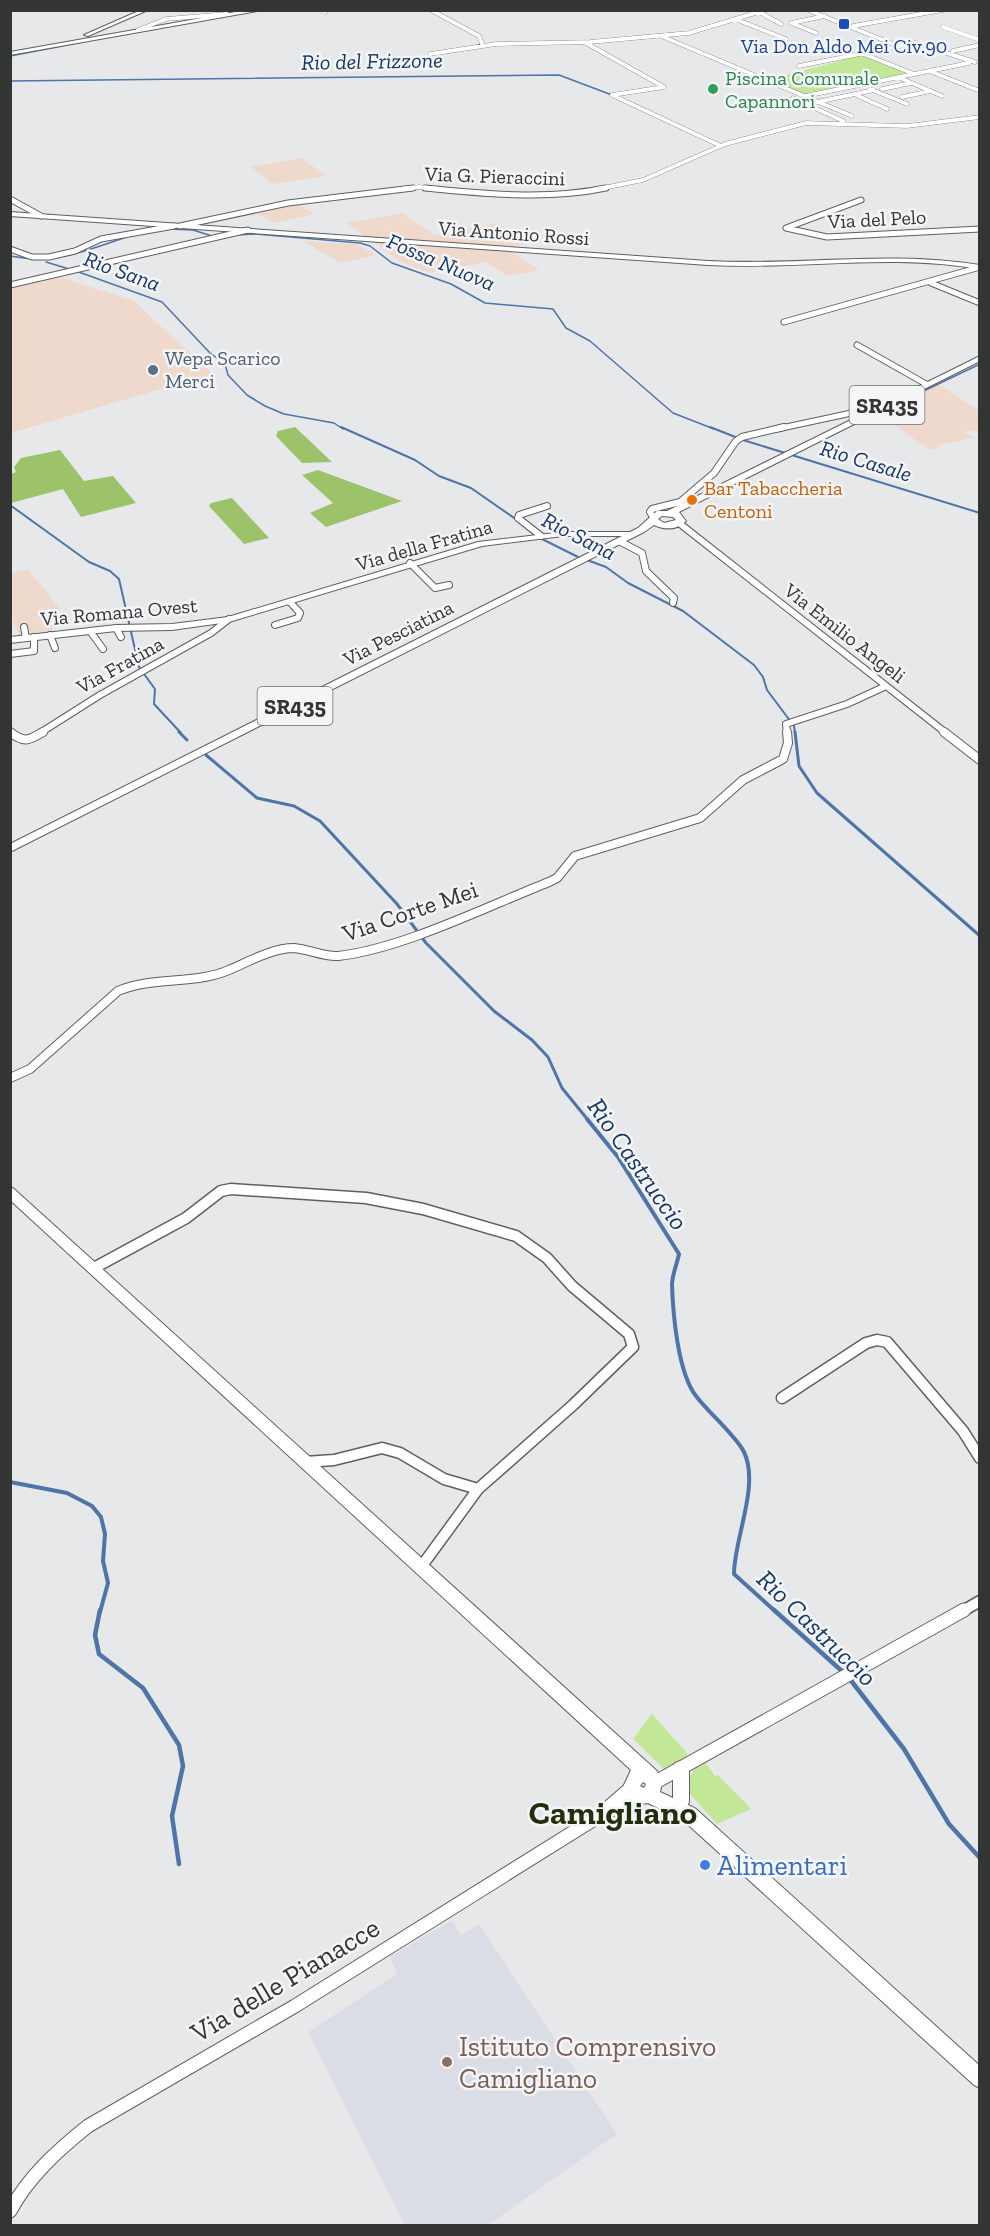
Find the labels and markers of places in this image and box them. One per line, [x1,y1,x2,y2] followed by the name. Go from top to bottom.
[837,17,851,31] marker: Via Don Aldo Mei Civ.90
[740,34,947,58] place label: Via Don Aldo Mei Civ.90
[725,66,879,113] place label: Piscina Comunale Capannori
[706,82,720,96] marker: Piscina Comunale Capannori
[165,346,280,393] place label: Wepa Scarico Merci
[146,363,160,377] marker: Wepa Scarico Merci
[704,476,843,523] place label: Bar Tabaccheria Centoni
[685,493,699,507] marker: Bar Tabaccheria Centoni
[717,1849,847,1882] place label: Alimentari
[698,1858,712,1872] marker: Alimentari
[459,2030,716,2095] place label: Istituto Comprensivo Camigliano
[440,2055,454,2069] marker: Istituto Comprensivo Camigliano

